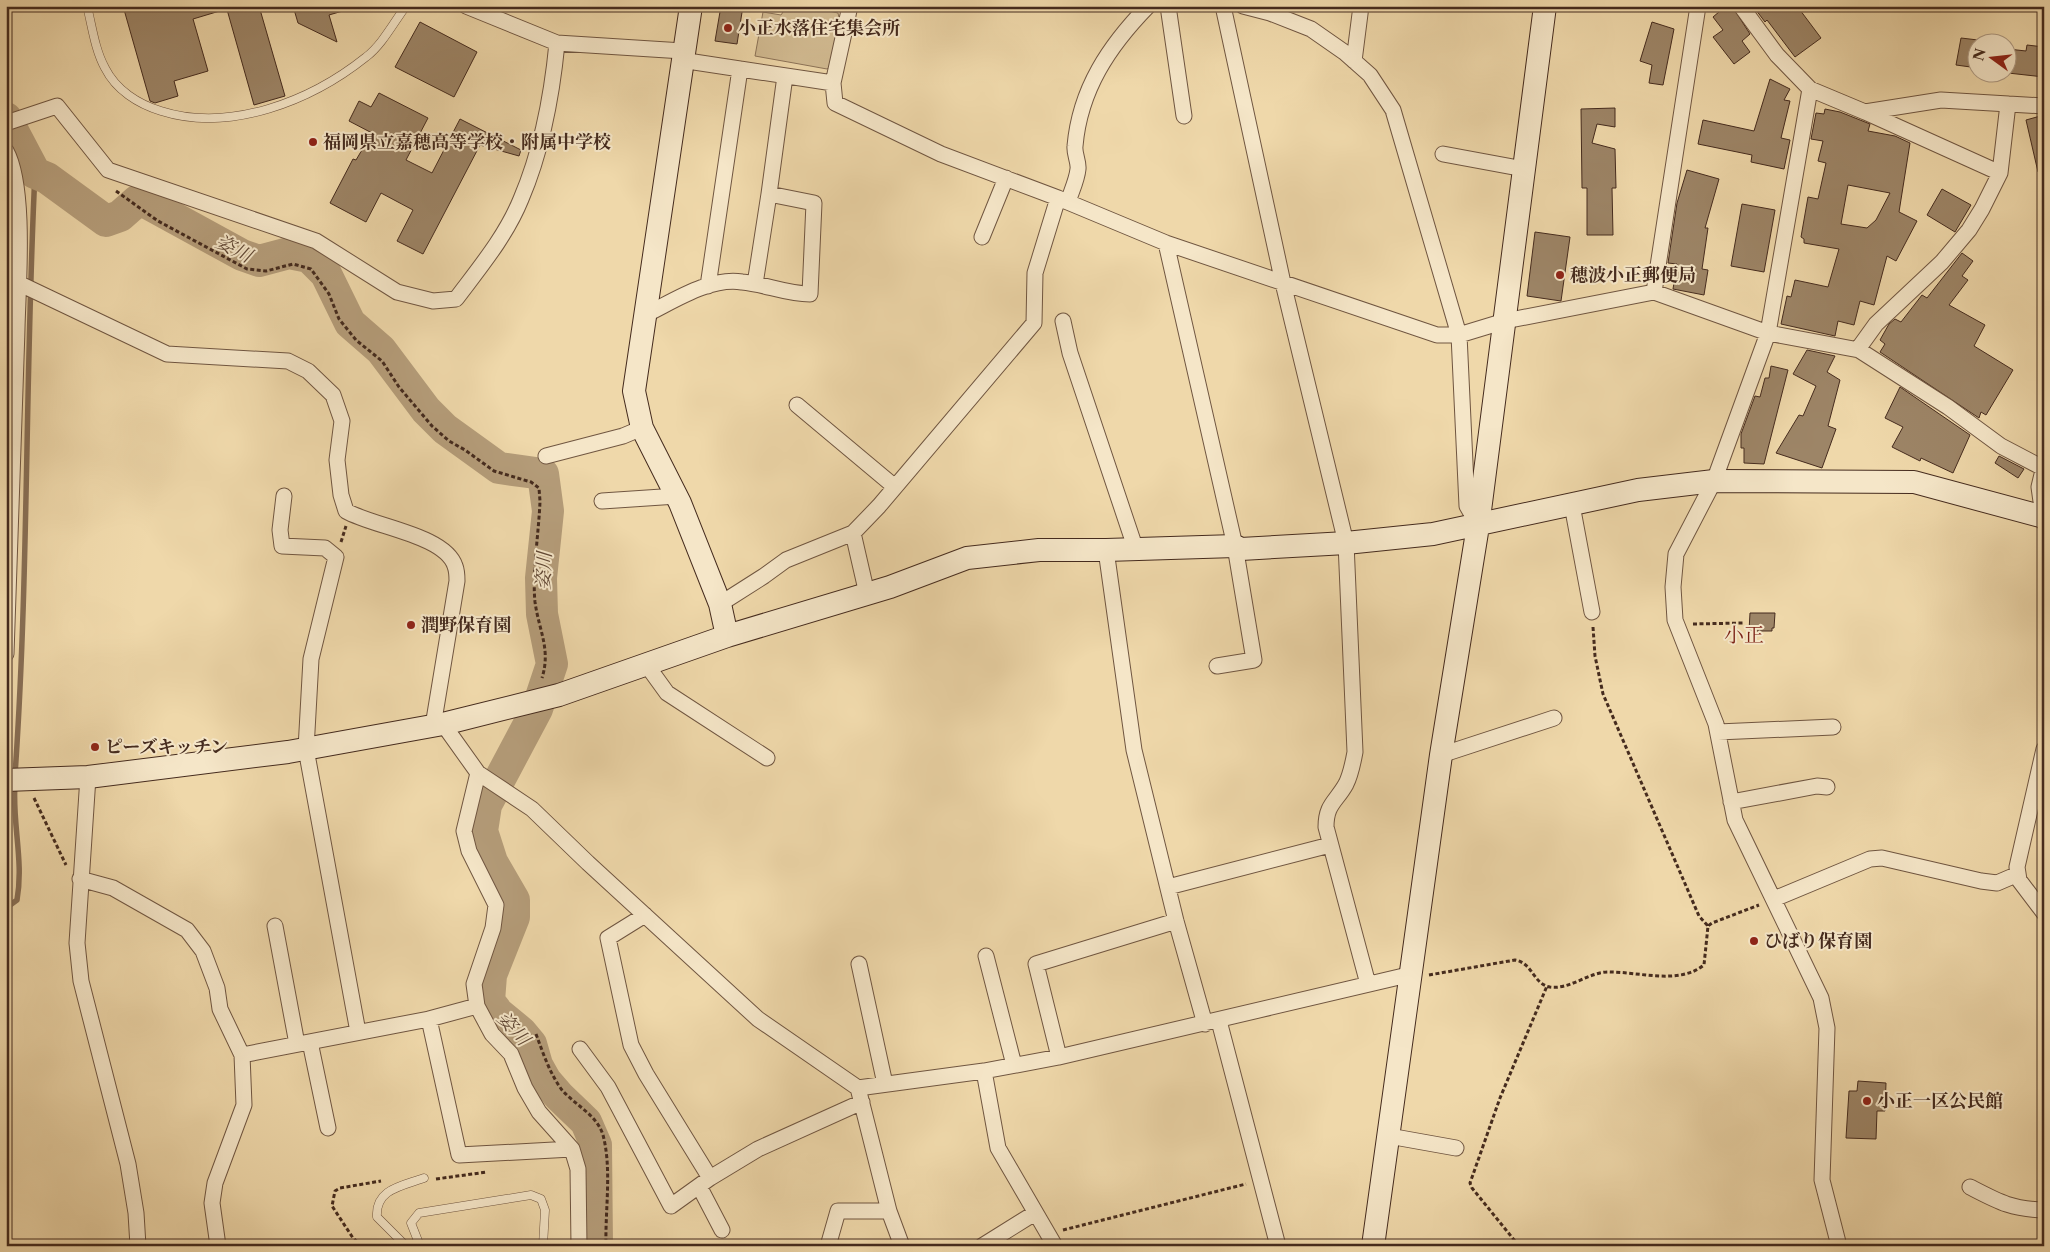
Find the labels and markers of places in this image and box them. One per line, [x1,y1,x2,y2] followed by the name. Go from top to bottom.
[738,17,900,39] place label: 小正水落住宅集会所
[722,22,734,34] marker: 小正水落住宅集会所
[323,131,611,153] place label: 福岡県立嘉穂高等学校・附属中学校
[307,136,319,148] marker: 福岡県立嘉穂高等学校・附属中学校
[1570,264,1696,286] place label: 穂波小正郵便局
[1554,269,1566,281] marker: 穂波小正郵便局
[421,614,511,636] place label: 潤野保育園
[405,619,417,631] marker: 潤野保育園
[105,736,228,758] place label: ピーズキッチン
[89,741,101,753] marker: ピーズキッチン
[1764,930,1872,952] place label: ひばり保育園
[1748,935,1760,947] marker: ひばり保育園
[1877,1090,2003,1112] place label: 小正一区公民館
[1861,1095,1873,1107] marker: 小正一区公民館

